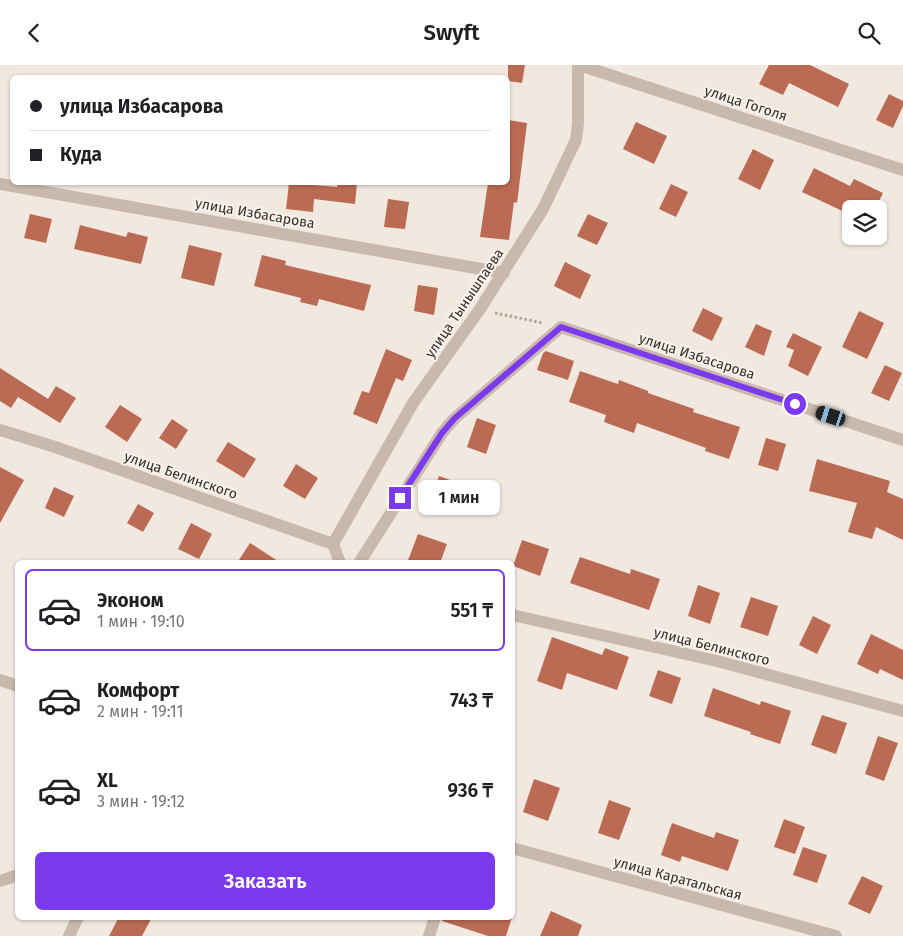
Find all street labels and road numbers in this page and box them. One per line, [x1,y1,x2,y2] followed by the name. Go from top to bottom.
[702,82,789,125] street label: улица Гоголя
[194,195,316,232] street label: улица Избасарова
[421,245,507,361] street label: улица Тынышпаева
[637,330,757,383] street label: улица Избасарова
[122,448,240,503] street label: улица Белинского
[652,624,772,669] street label: улица Белинского
[612,853,744,904] street label: улица Каратальская

